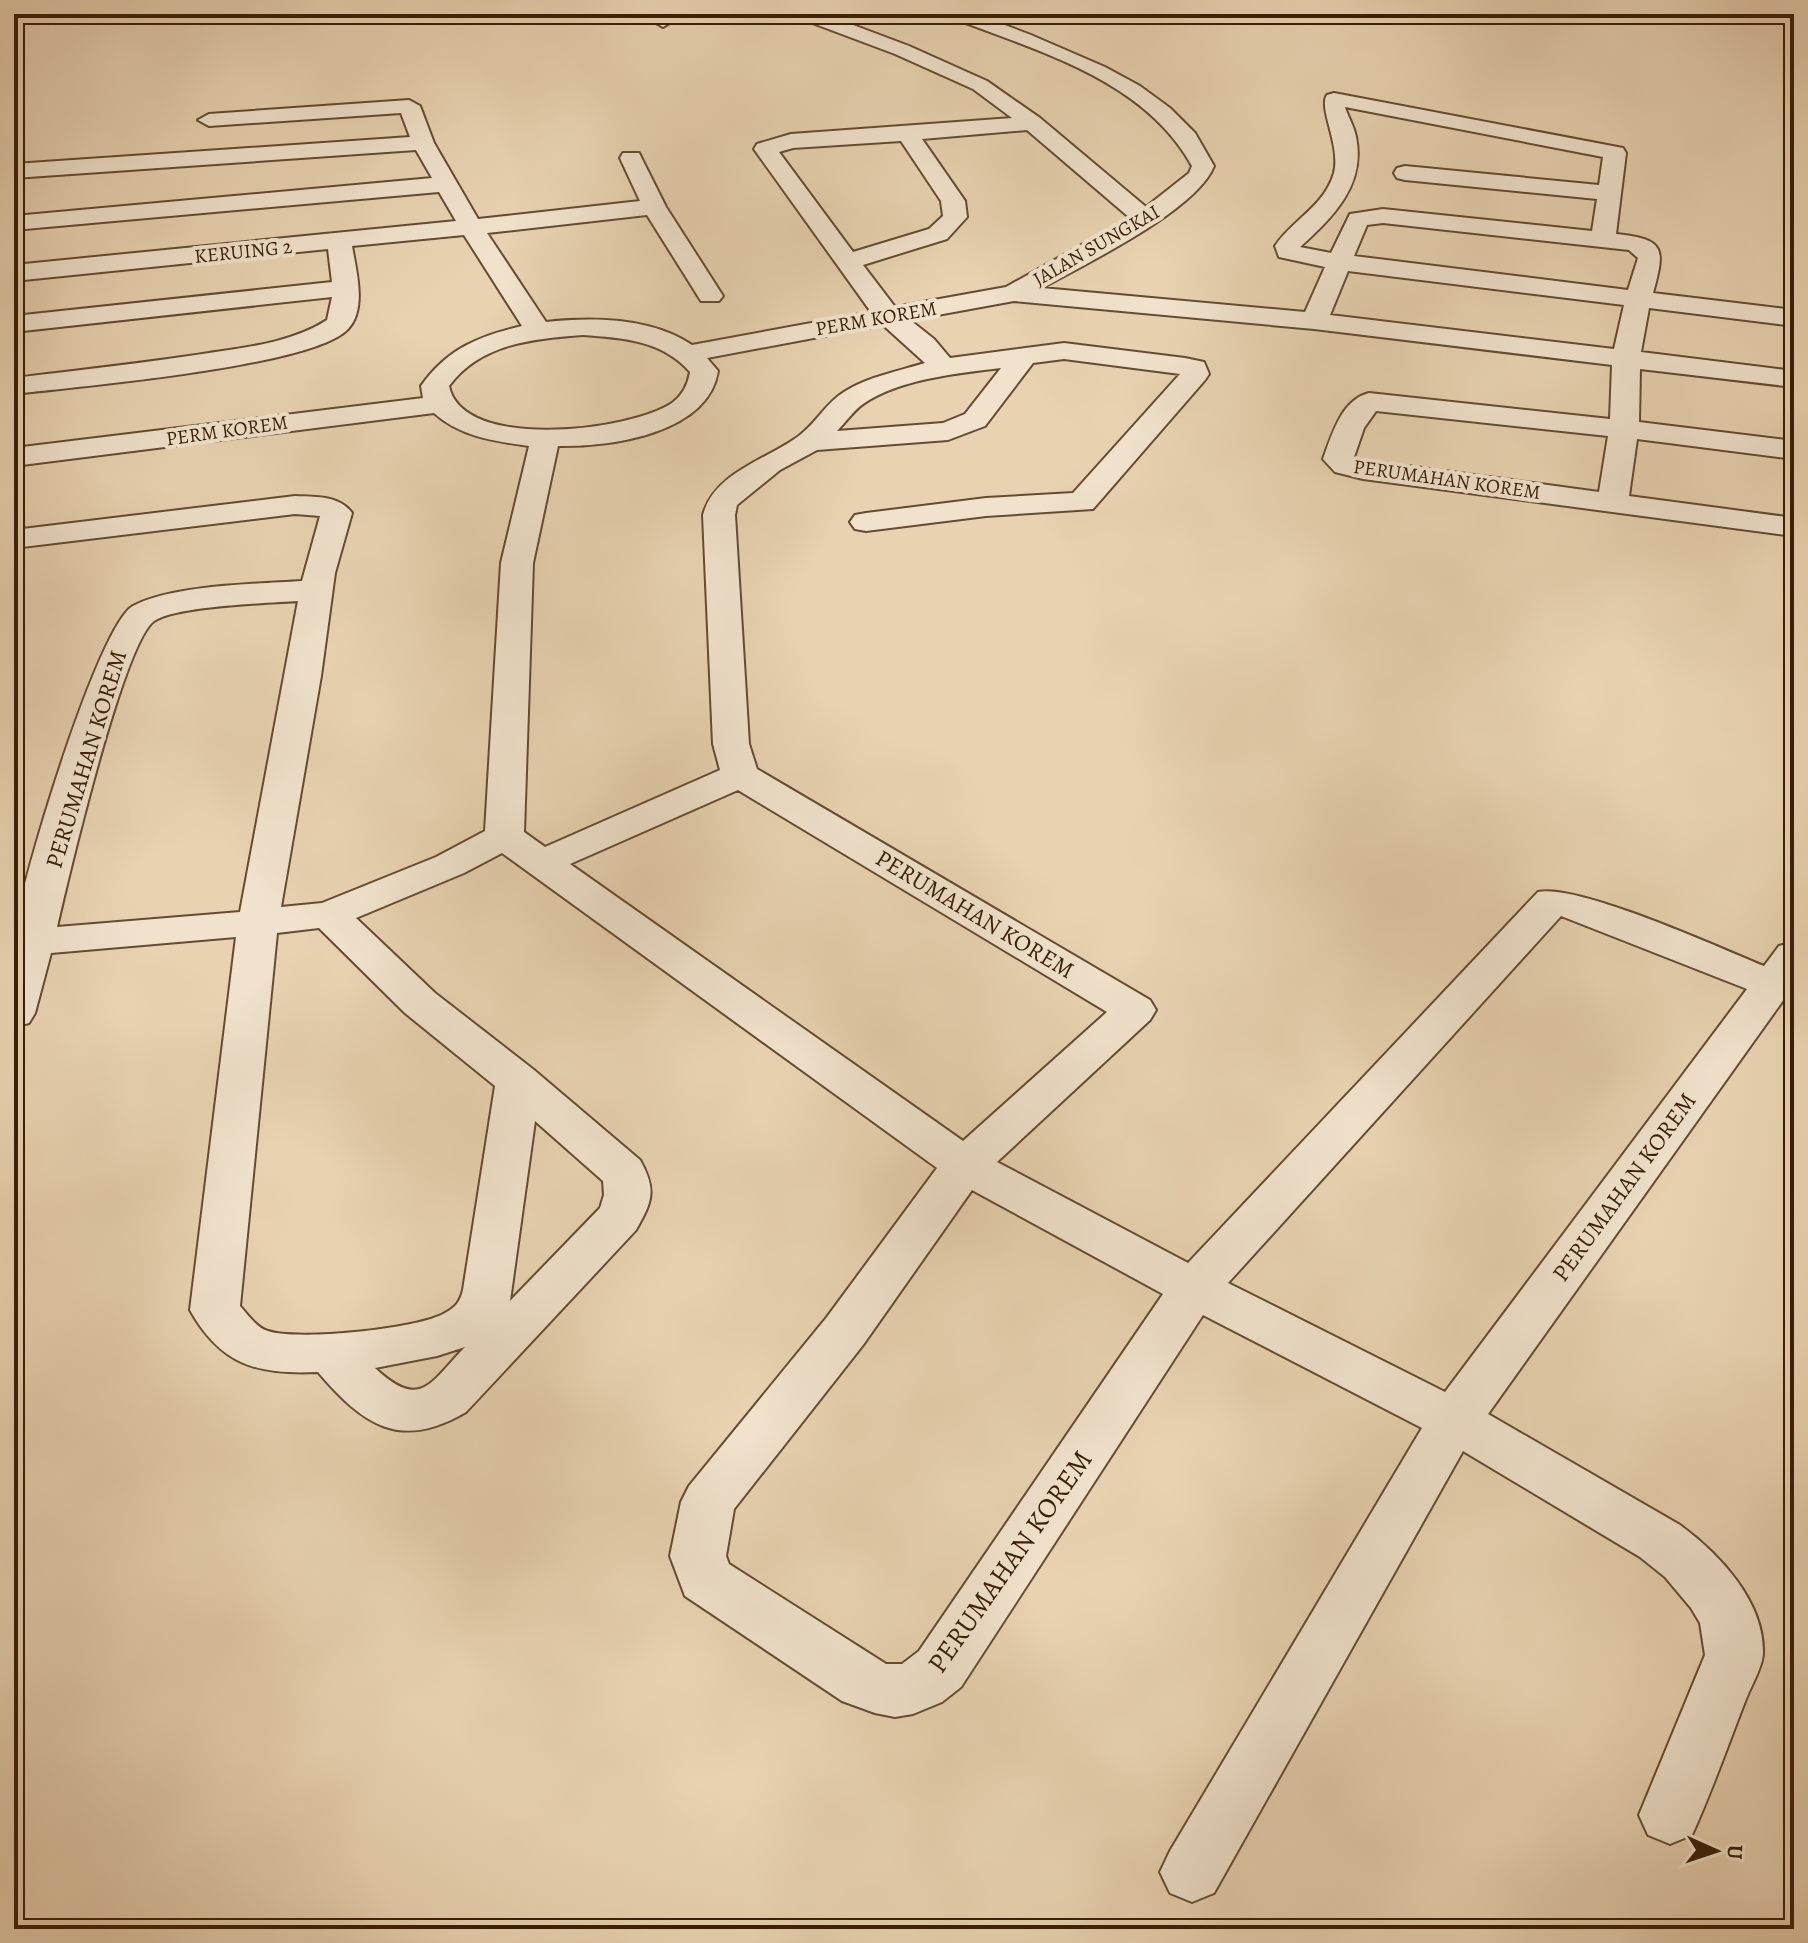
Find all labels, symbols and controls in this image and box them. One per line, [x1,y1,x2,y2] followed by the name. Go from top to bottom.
[1028,198,1164,293] street label: JALAN SUNGKAI
[193,233,294,270] street label: KERUING 2
[813,295,939,342] street label: PERM KOREM
[164,409,290,452] street label: PERM KOREM
[1352,453,1542,506] street label: PERUMAHAN KOREM
[38,646,134,872] street label: PERUMAHAN KOREM
[870,842,1080,986] street label: PERUMAHAN KOREM
[1544,1086,1704,1288] street label: PERUMAHAN KOREM
[918,1442,1101,1681] street label: PERUMAHAN KOREM
[1676,1811,1756,1891] north arrow
[1720,1844,1750,1861] text: U

